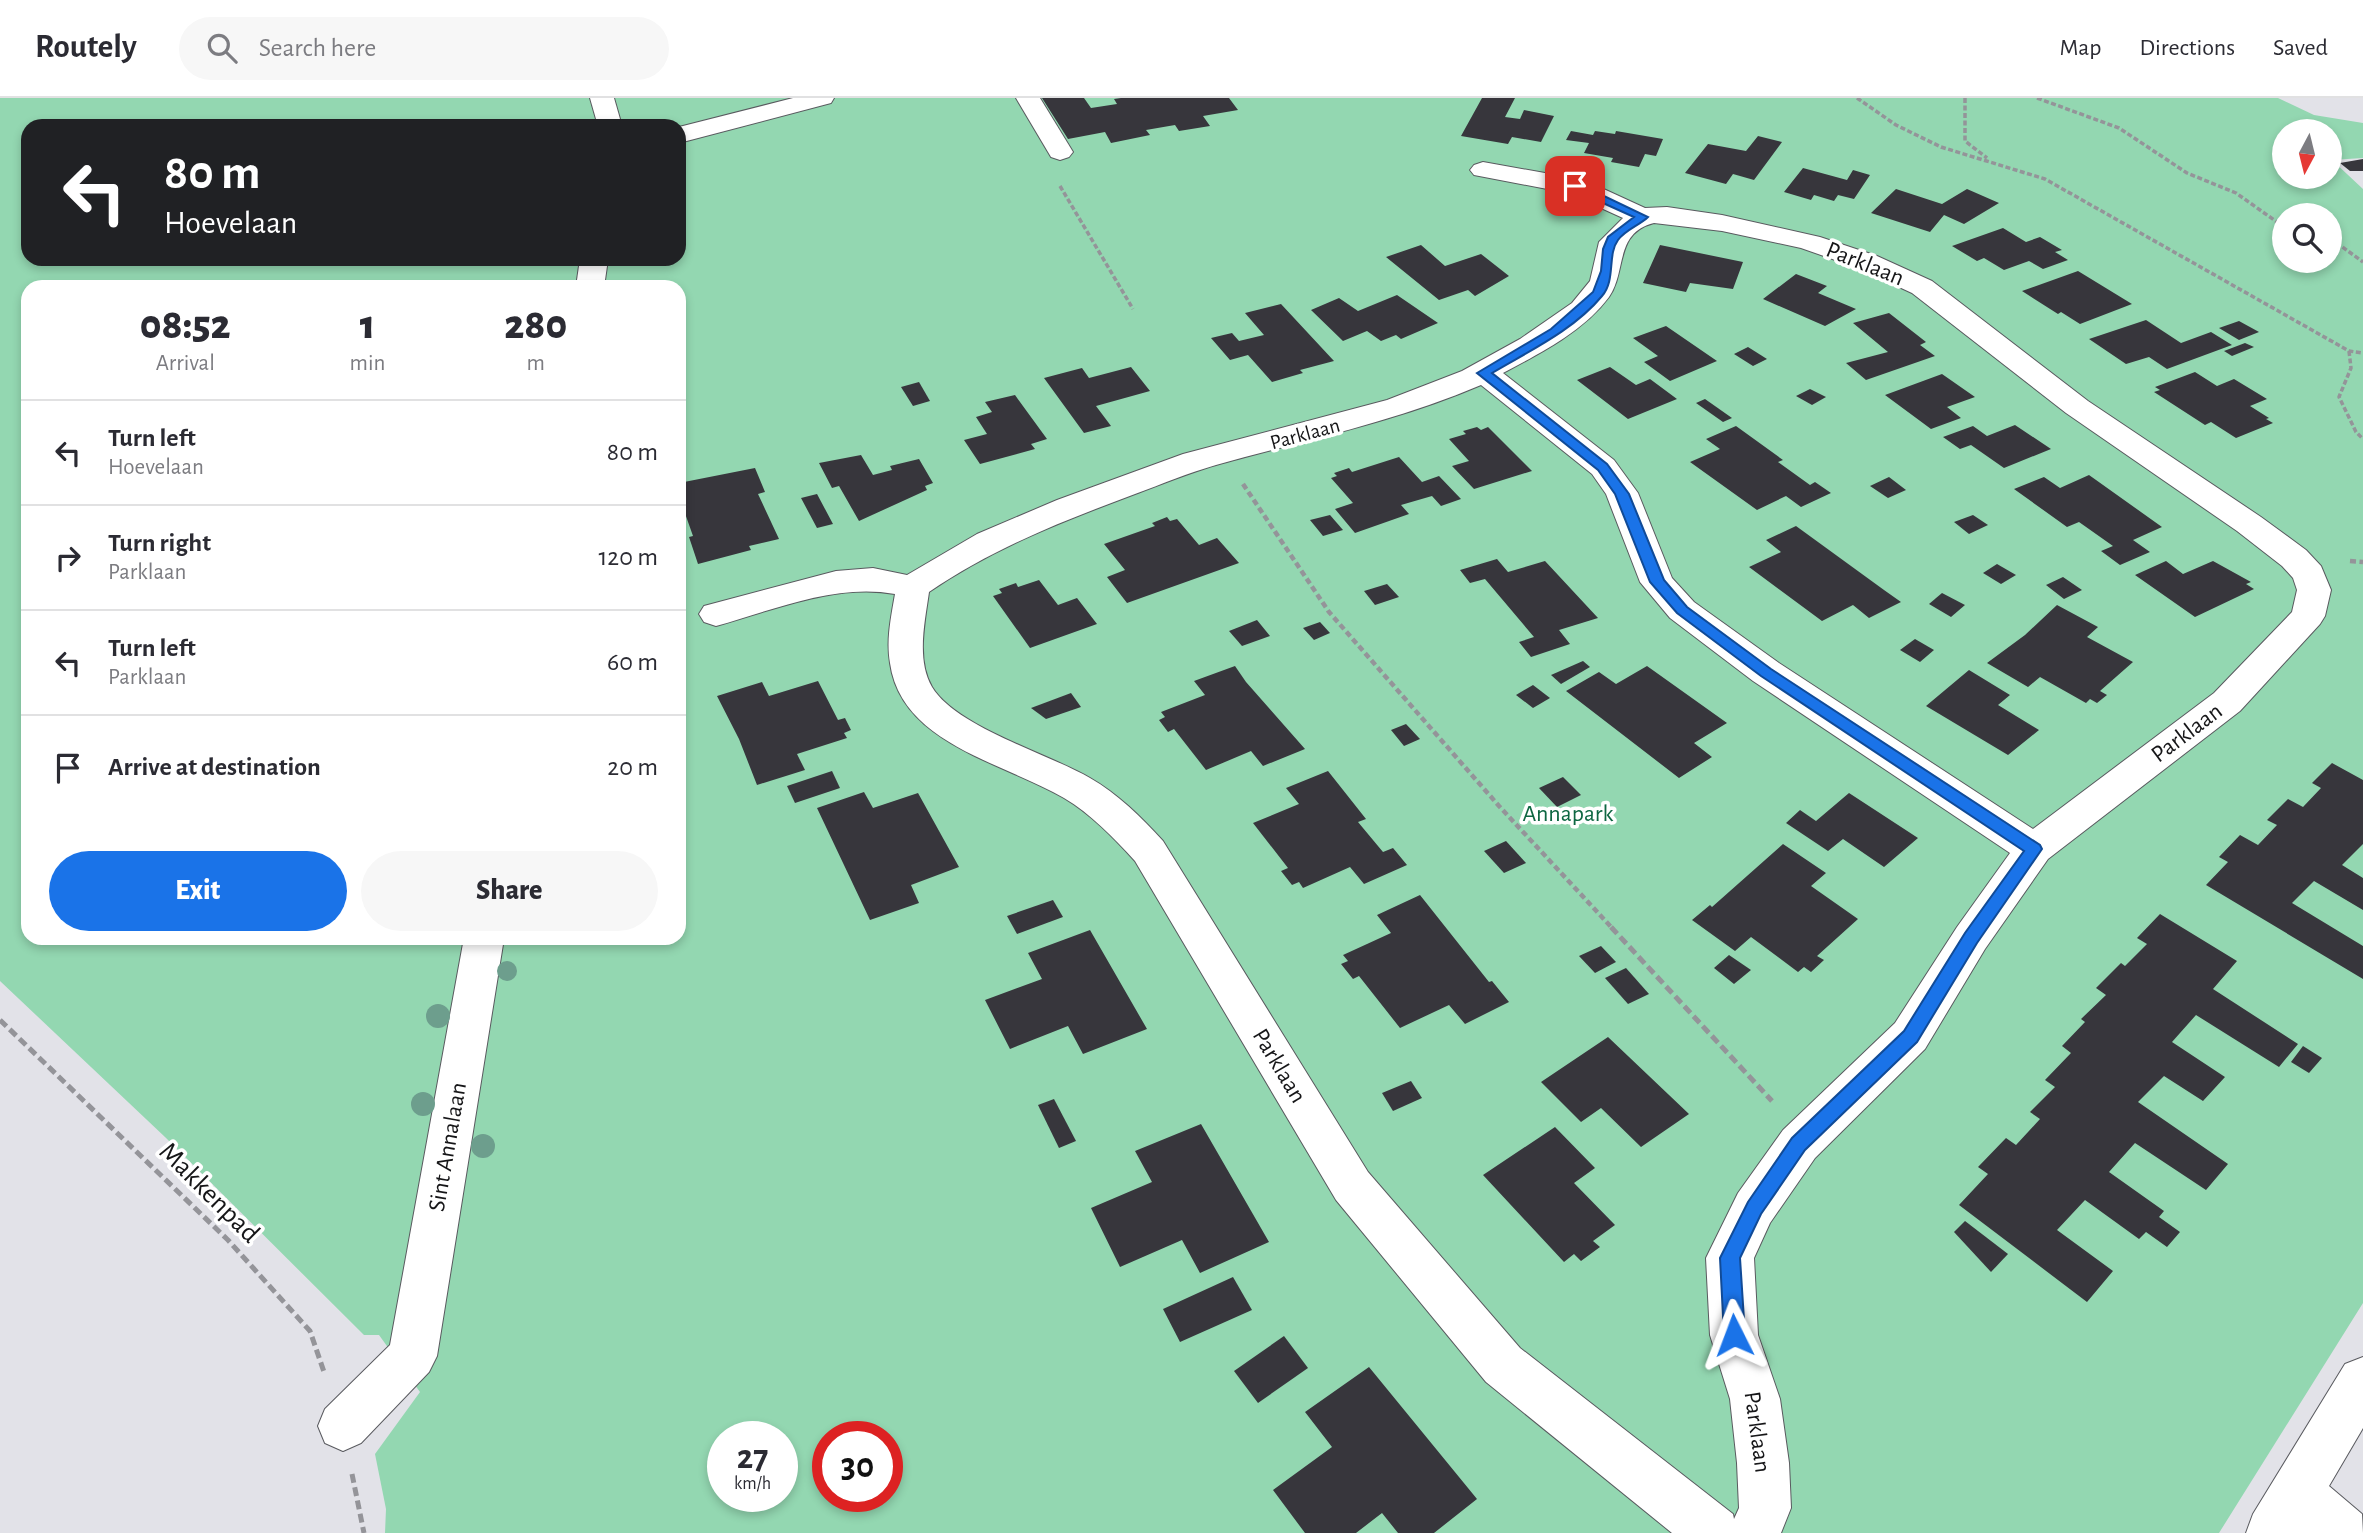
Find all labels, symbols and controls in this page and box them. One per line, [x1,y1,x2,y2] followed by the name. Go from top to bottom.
[179,17,669,80] search box
[203,29,241,67] icon: search
[35,31,137,64] text: Routely
[259,35,376,61] text: Search here
[2059,36,2101,60] text: Map
[2139,36,2235,60] text: Directions
[2273,36,2328,60] text: Saved
[2272,119,2342,189] north arrow
[2272,119,2342,273] map controls
[49,147,140,238] icon: left
[164,149,261,198] text: 80 m
[1545,156,1605,216] pin
[1556,167,1594,205] icon: arrive
[2272,203,2342,273] button: search
[164,207,297,239] text: Hoevelaan
[1823,238,1907,290] street label: Parklaan
[140,304,231,346] text: 08:52
[360,304,375,346] text: 1
[504,304,567,346] text: 280
[156,352,215,375] text: Arrival
[350,352,385,375] text: min
[527,352,545,375] text: m
[1268,415,1342,453] street label: Parklaan
[108,425,196,451] text: Turn left
[49,434,87,472] icon: left
[607,439,658,465] text: 80 m
[108,456,204,479] text: Hoevelaan
[108,530,211,556] text: Turn right
[49,539,87,577] icon: right
[598,544,658,570] text: 120 m
[108,561,186,584] text: Parklaan
[108,635,196,661] text: Turn left
[49,644,87,682] icon: left
[607,649,658,675] text: 60 m
[108,666,186,689] text: Parklaan
[2147,699,2227,767] street label: Parklaan
[49,749,87,787] icon: arrive
[108,754,321,780] text: Arrive at destination
[607,754,658,780] text: 20 m
[1522,802,1614,826] park label: Annapark
[49,851,347,931] button: Exit
[361,851,658,931] button: Share
[1248,1025,1310,1107] street label: Parklaan
[425,1081,471,1213] street label: Sint Annalaan
[154,1138,264,1248] street label: Makkenpad
[1697,1298,1771,1372] position arrow
[1739,1390,1775,1474] street label: Parklaan
[812,1421,903,1512] speed limit sign: 30
[737,1440,768,1475] text: 27
[734,1475,771,1493] text: km/h

